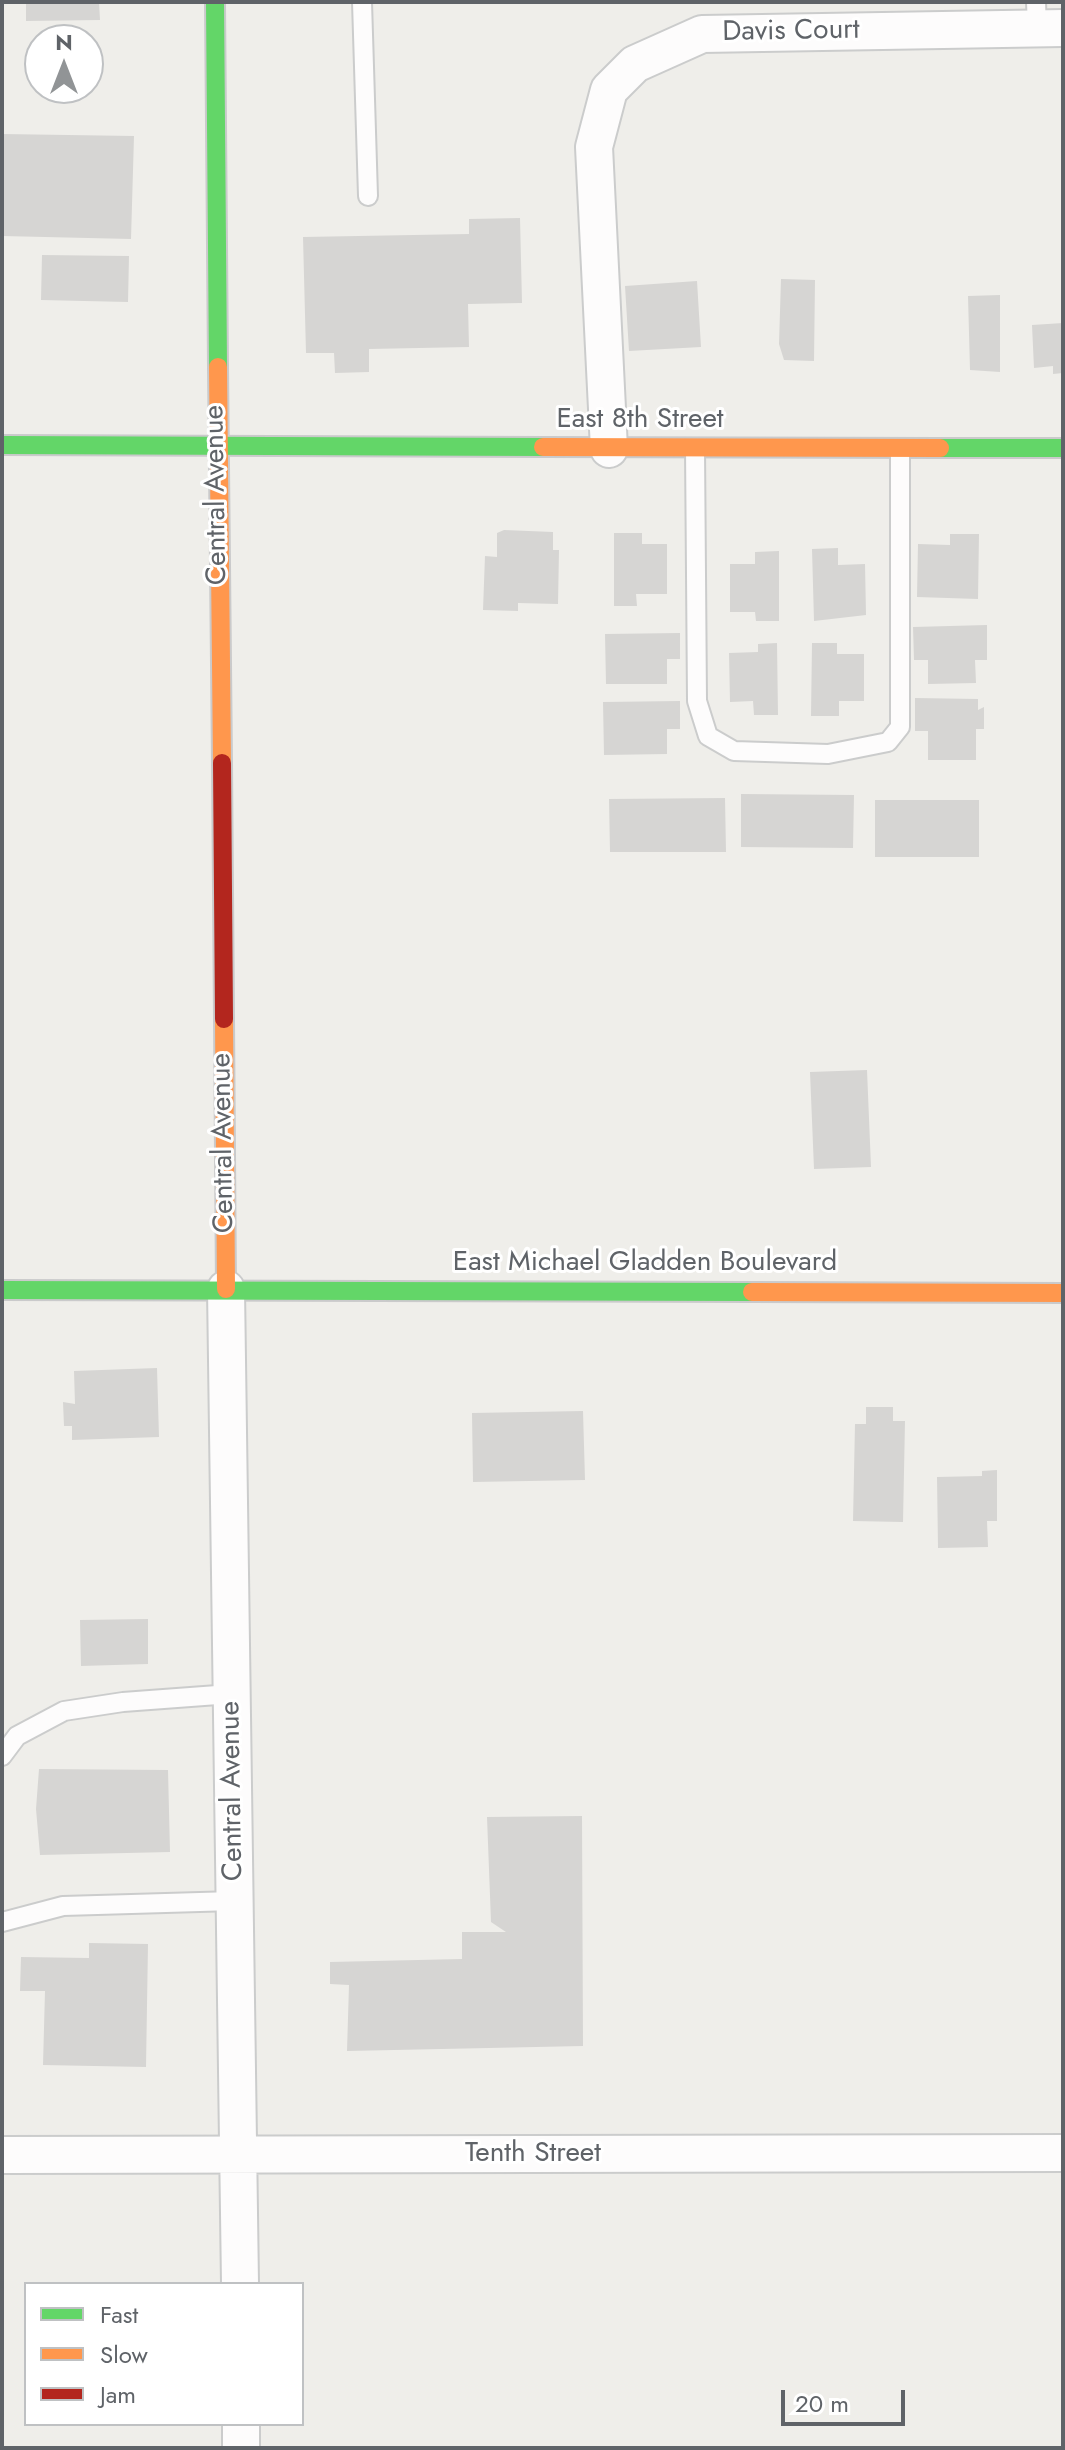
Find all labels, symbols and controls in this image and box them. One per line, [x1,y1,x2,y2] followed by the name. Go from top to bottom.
[722,14,860,50] street label: Davis Court
[24,24,104,104] north arrow
[55,26,73,58] text: N
[556,403,724,437] street label: East 8th Street
[199,405,235,585] street label: Central Avenue
[206,1053,242,1233] street label: Central Avenue
[453,1246,837,1280] street label: East Michael Gladden Boulevard
[215,1701,251,1881] street label: Central Avenue
[465,2137,601,2171] street label: Tenth Street
[24,2282,304,2426] legend
[100,2297,138,2332] text: Fast
[100,2337,148,2372] text: Slow
[785,2374,909,2424] scale bar
[100,2377,136,2412] text: Jam
[795,2386,849,2421] text: 20 m

